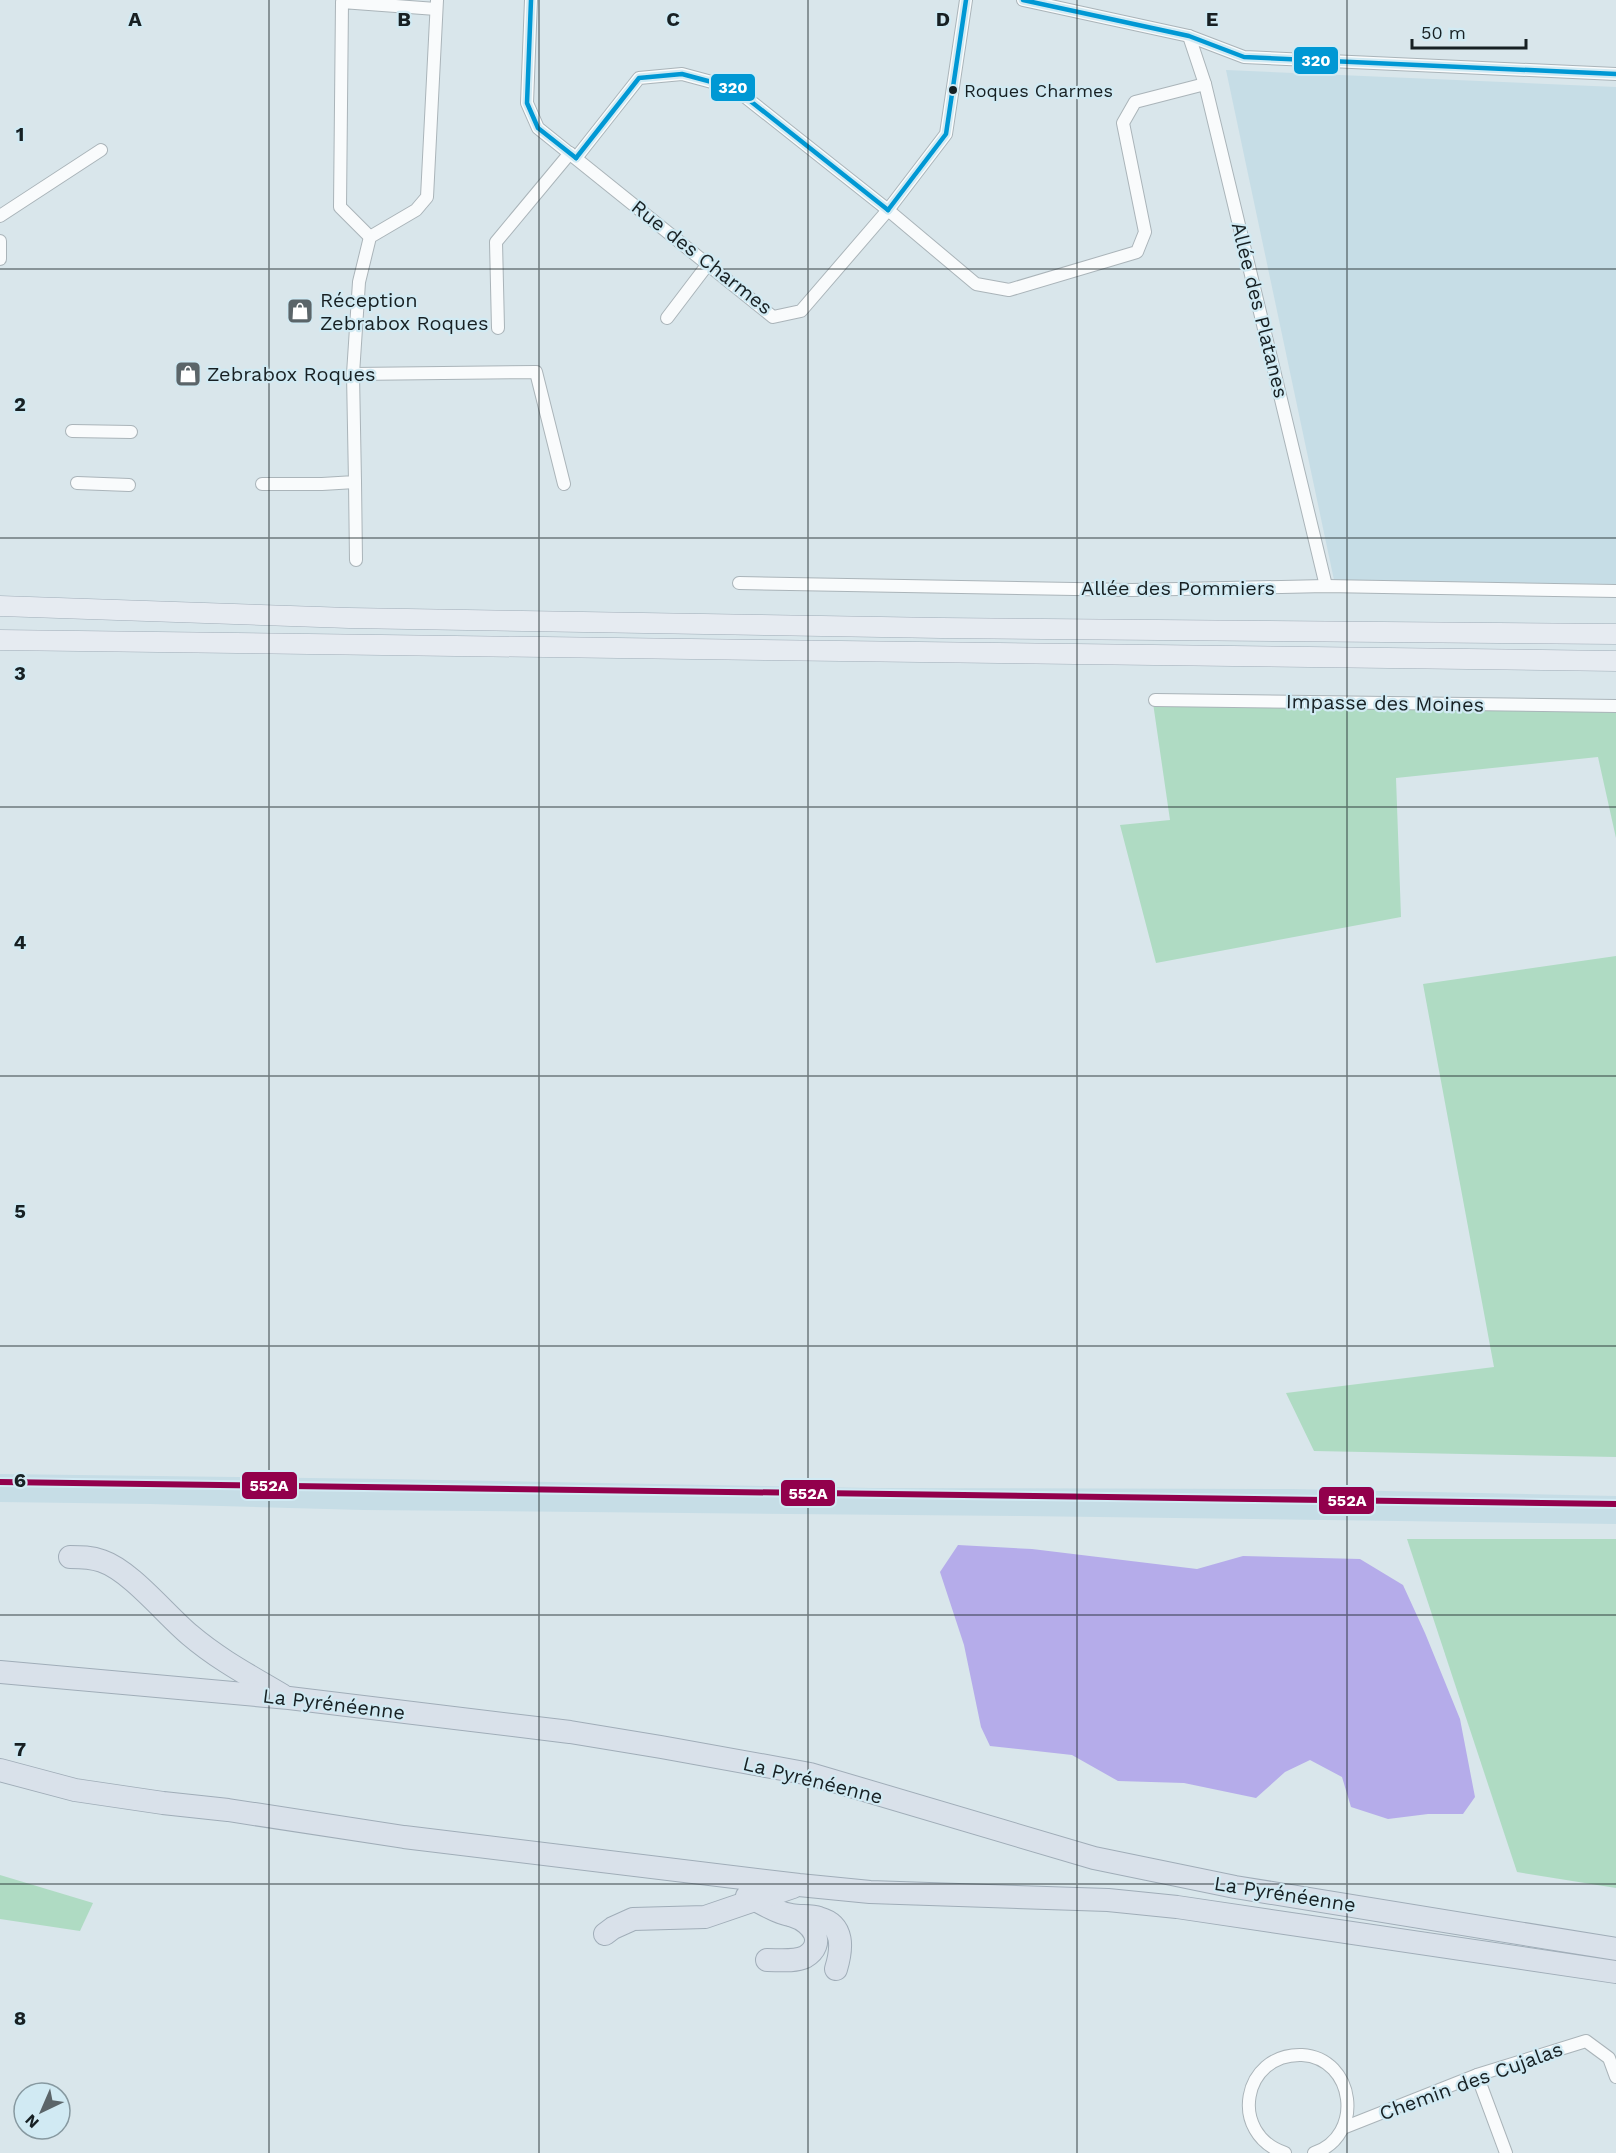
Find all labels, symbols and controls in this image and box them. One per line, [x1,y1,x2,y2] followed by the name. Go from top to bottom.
[128,7,142,31] text: A
[397,7,411,31] text: B
[666,7,680,31] text: C
[936,7,950,31] text: D
[1206,7,1218,31] text: E
[1412,12,1526,50] scale bar
[1421,22,1466,43] text: 50 m
[1293,46,1339,75] line badge: 320
[1301,51,1331,70] text: 320
[710,73,756,102] line badge: 320
[718,78,748,97] text: 320
[964,80,1113,101] place label: Roques Charmes
[947,84,959,96] marker: Roques Charmes
[16,122,24,146] text: 1
[627,195,777,319] street label: Rue des Charmes
[1227,220,1293,400] street label: Allée des Platanes
[320,288,489,335] place label: Réception Zebrabox Roques
[285,296,315,326] shop icon: Réception Zebrabox Roques
[173,359,203,389] shop icon: Zebrabox Roques
[207,362,376,386] place label: Zebrabox Roques
[14,392,26,416] text: 2
[1081,576,1275,600] street label: Allée des Pommiers
[14,661,26,685] text: 3
[1286,689,1484,717] street label: Impasse des Moines
[14,930,27,954] text: 4
[14,1199,26,1223] text: 5
[14,1468,26,1492] text: 6
[241,1471,298,1500] line badge: 552A
[249,1476,289,1495] text: 552A
[780,1479,836,1507] line badge: 552A
[788,1484,828,1503] text: 552A
[1318,1486,1375,1515] line badge: 552A
[1327,1491,1367,1510] text: 552A
[261,1683,407,1725] street label: La Pyrénéenne
[14,1737,26,1761] text: 7
[741,1751,885,1809] street label: La Pyrénéenne
[1212,1871,1358,1917] street label: La Pyrénéenne
[14,2006,26,2030] text: 8
[1376,2037,1566,2125] street label: Chemin des Cujalas
[12,2081,72,2141] north arrow
[21,2110,43,2132] text: N

